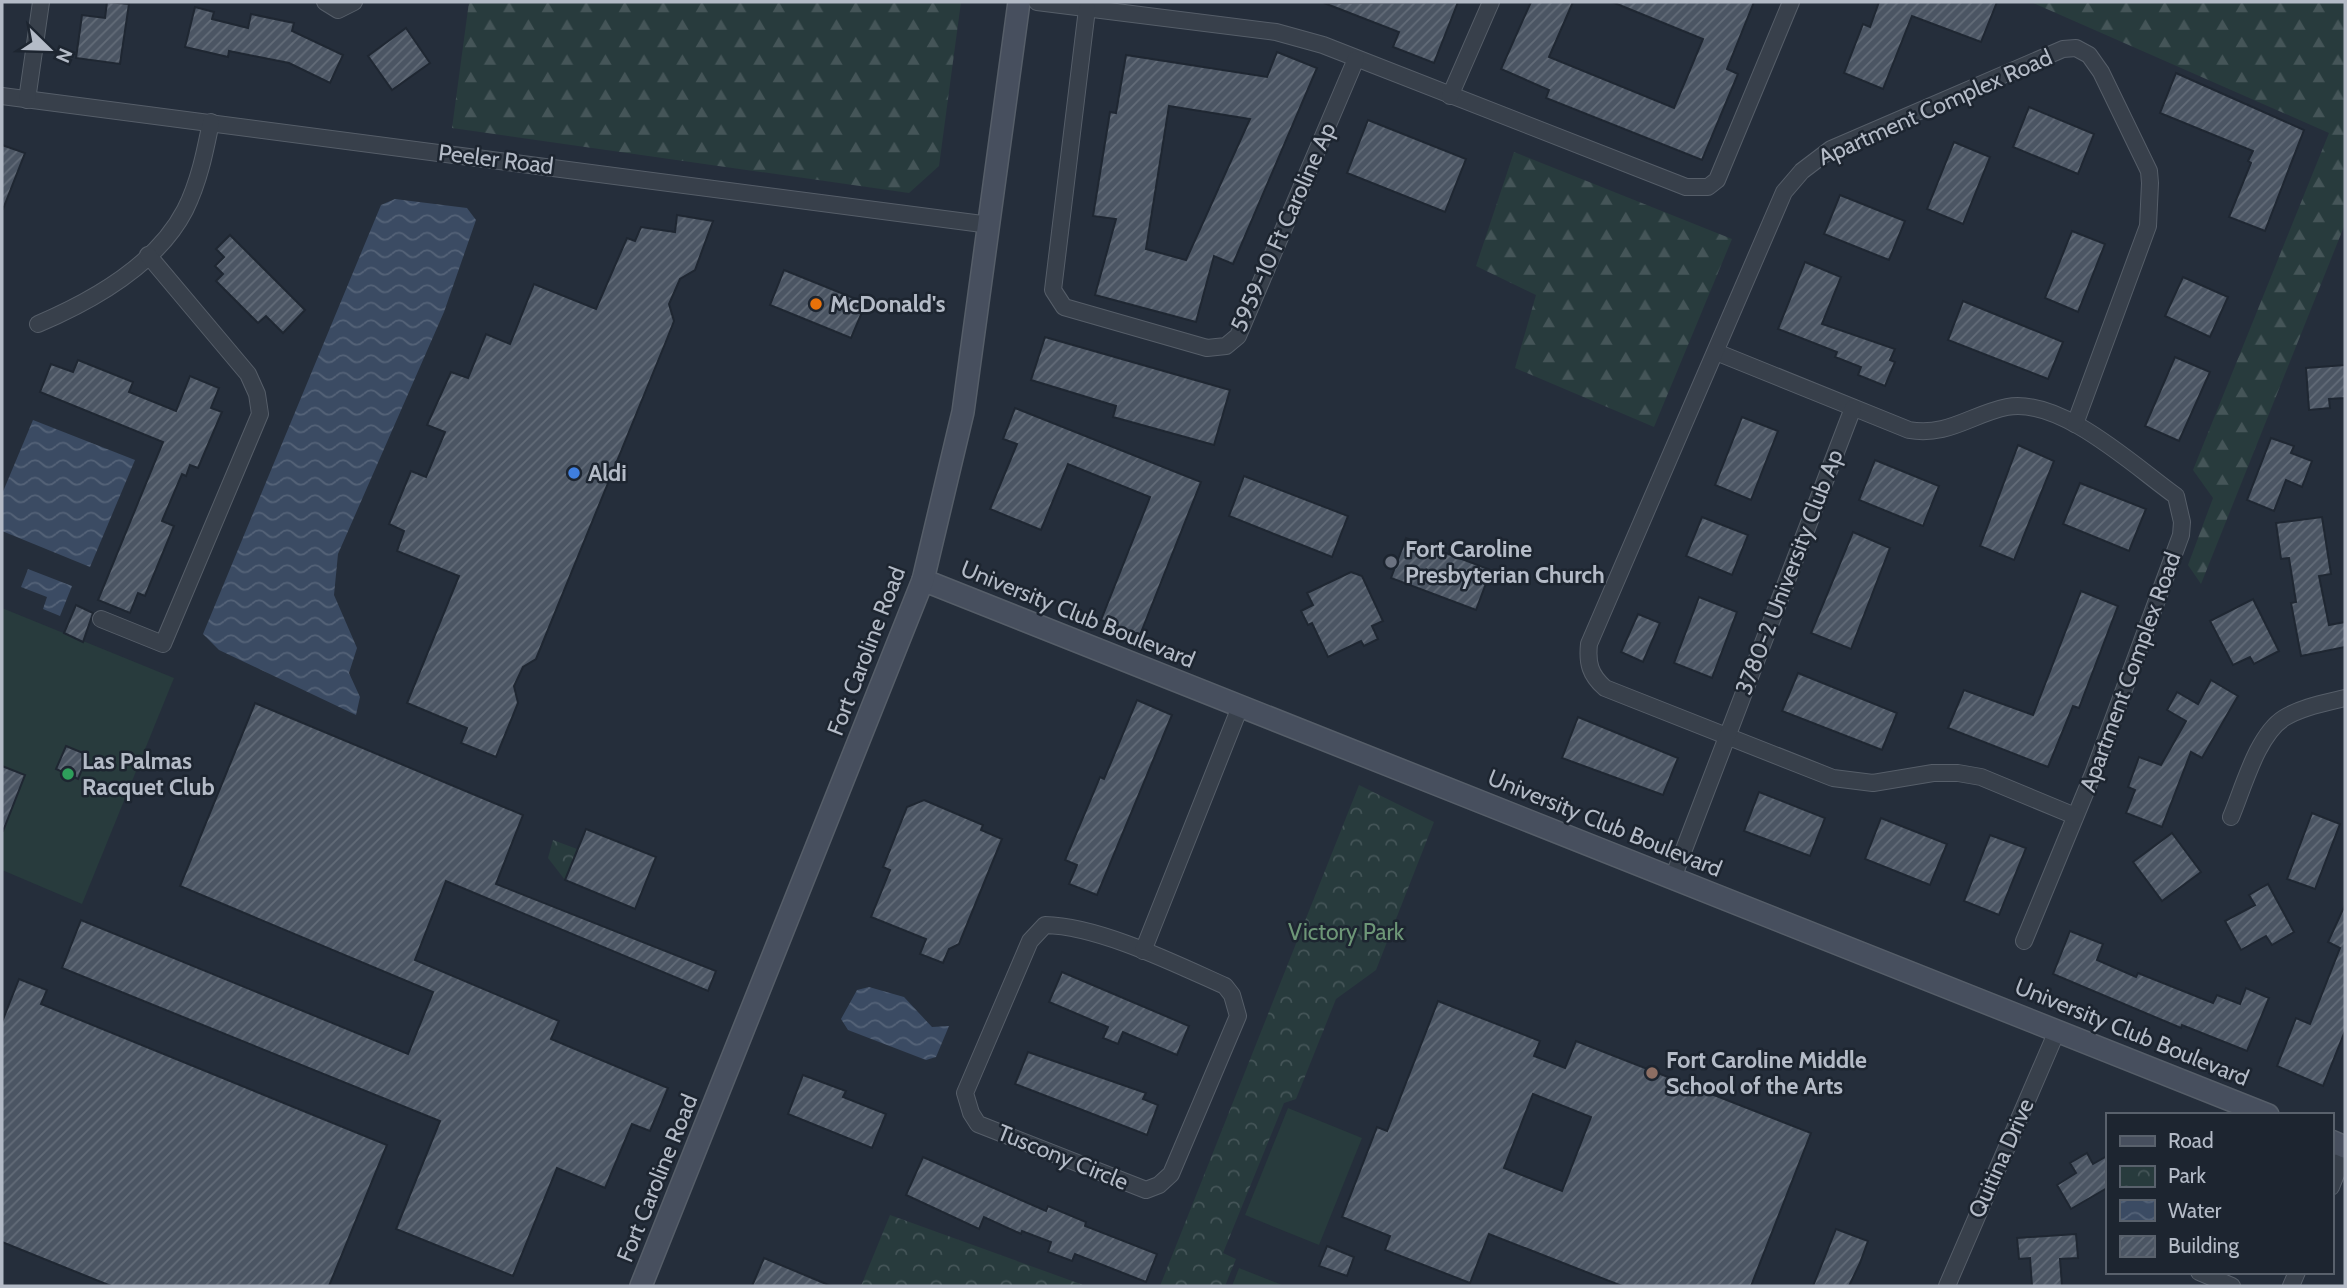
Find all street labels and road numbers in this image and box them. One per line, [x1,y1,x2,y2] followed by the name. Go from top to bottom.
[1814,43,2056,171] street label: Apartment Complex Road
[1224,118,1342,336] street label: 5959-10 Ft Caroline Ap
[437,138,555,180] street label: Peeler Road
[1729,445,1849,699] street label: 3780-2 University Club Ap
[2074,548,2186,796] street label: Apartment Complex Road
[957,554,1199,674] street label: University Club Boulevard
[821,563,911,739] street label: Fort Caroline Road
[1484,763,1726,883] street label: University Club Boulevard
[2011,972,2253,1092] street label: University Club Boulevard
[611,1090,703,1266] street label: Fort Caroline Road
[1962,1094,2040,1222] street label: Quitina Drive
[994,1118,1133,1196] street label: Tuscony Circle

